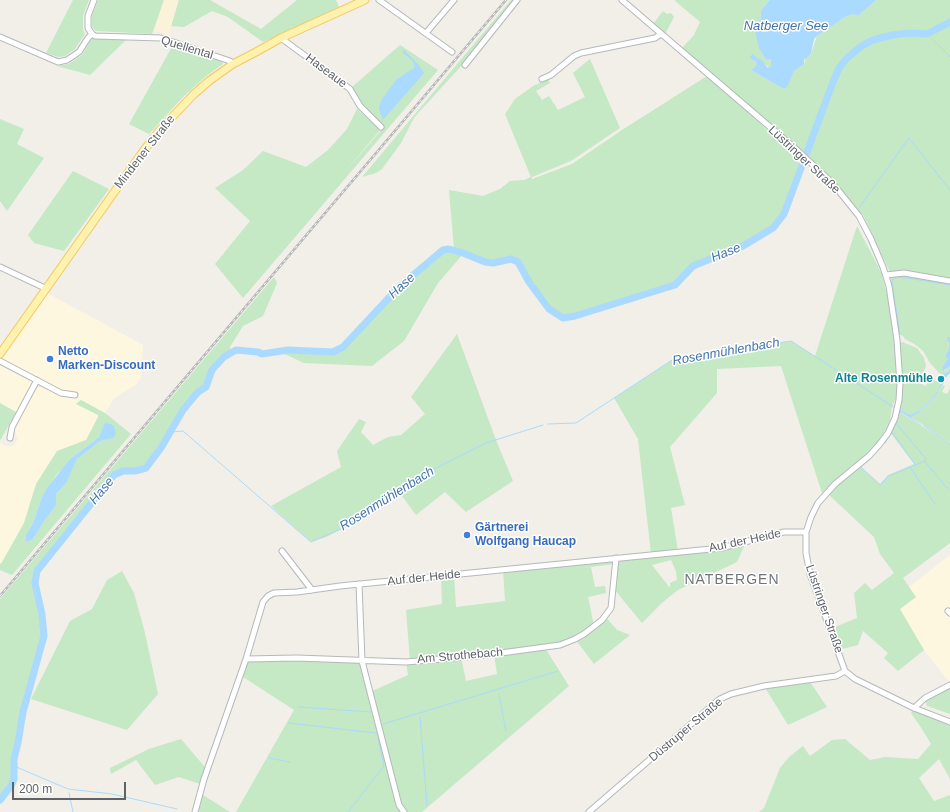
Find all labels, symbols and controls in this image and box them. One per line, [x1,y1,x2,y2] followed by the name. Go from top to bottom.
[744,18,828,34] water label: Natberger See
[159,33,215,63] street label: Quellental
[302,51,350,91] street label: Haseaue
[112,112,178,192] street label: Mindener Straße
[765,123,843,197] street label: Lüstringer Straße
[709,240,743,266] water label: Hase
[386,270,418,302] water label: Hase
[671,335,781,369] water label: Rosenmühlenbach
[58,345,155,373] place label: Netto Marken-Discount
[45,354,55,364] marker: Netto Marken-Discount
[835,372,933,386] place label: Alte Rosenmühle
[936,374,946,384] marker: Alte Rosenmühle
[337,464,437,534] water label: Rosenmühlenbach
[86,474,118,508] water label: Hase
[475,521,576,549] place label: Gärtnerei Wolfgang Haucap
[708,526,782,556] street label: Auf der Heide
[462,530,472,540] marker: Gärtnerei Wolfgang Haucap
[802,563,846,655] street label: Lüstringer Straße
[387,567,461,589] street label: Auf der Heide
[684,572,780,588] district label: NATBERGEN
[417,645,503,667] street label: Am Strothebach
[646,695,726,765] street label: Düstruper Straße
[14,774,128,800] scale bar
[19,782,52,796] text: 200 m

